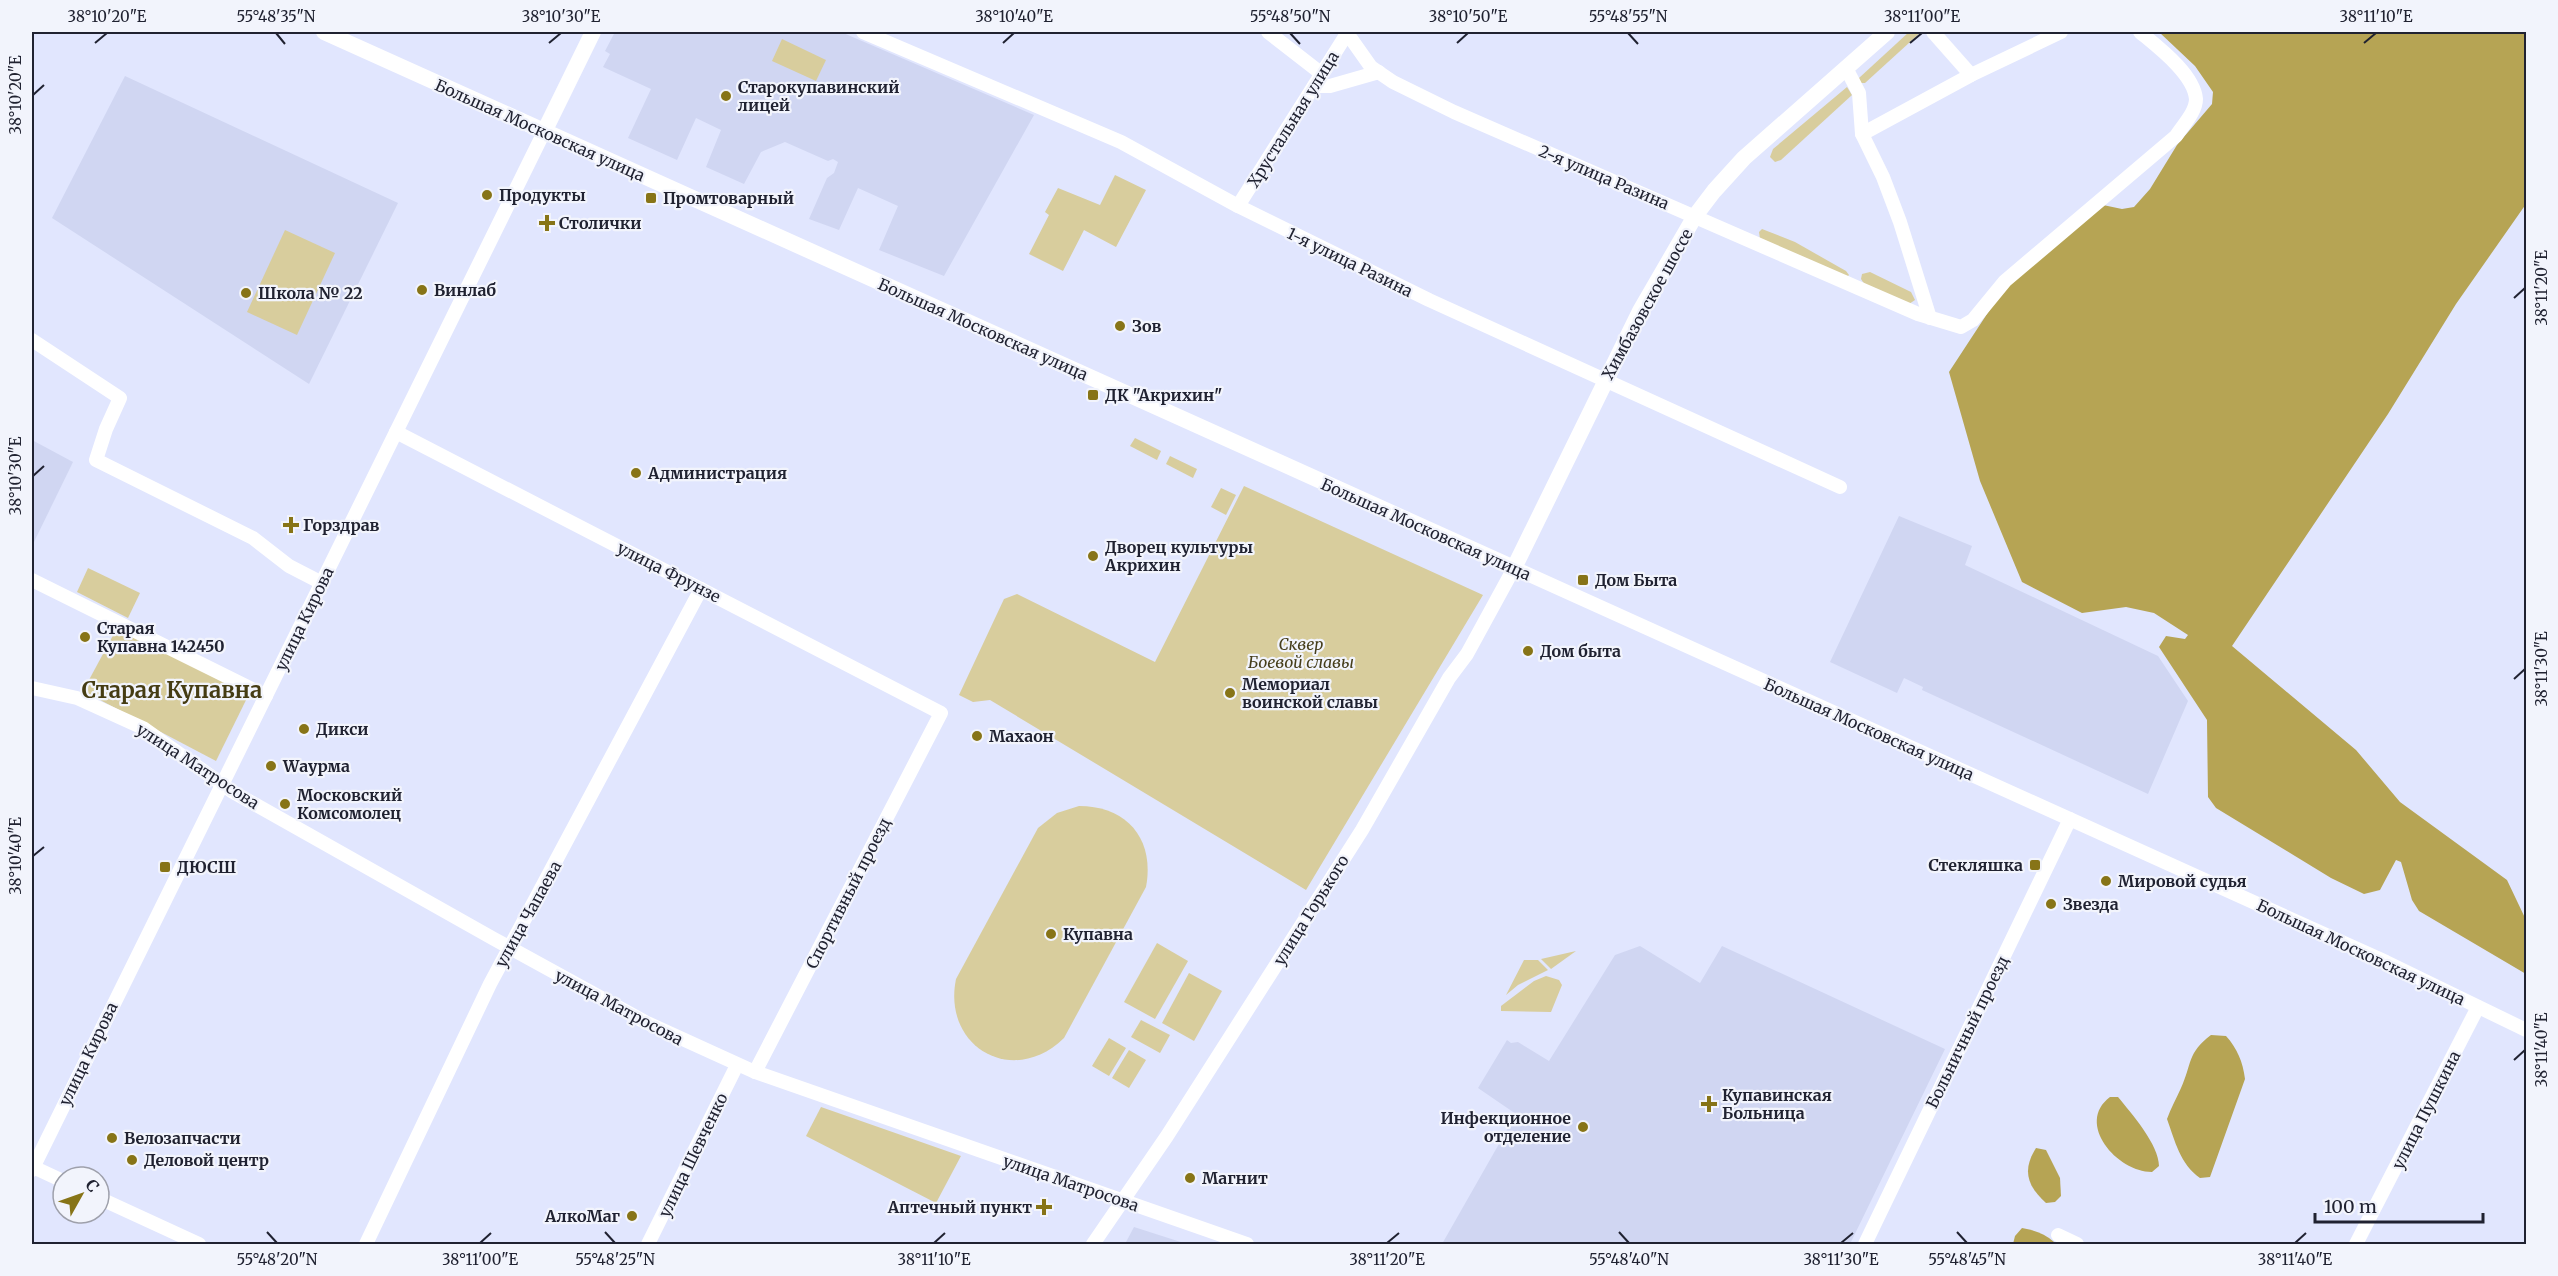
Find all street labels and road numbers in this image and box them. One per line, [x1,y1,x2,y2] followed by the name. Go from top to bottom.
[1243,47,1343,191] street label: Хрустальная улица
[432,75,648,186] street label: Большая Московская улица
[1536,141,1673,214] street label: 2-я улица Разина
[1284,223,1416,301] street label: 1-я улица Разина
[1597,225,1697,383] street label: Химбазовское шоссе
[875,274,1091,385] street label: Большая Московская улица
[1318,474,1534,585] street label: Большая Московская улица
[614,537,724,607] street label: улица Фрунзе
[270,564,338,674] street label: улица Кирова
[1761,674,1977,785] street label: Большая Московская улица
[133,719,263,813] street label: улица Матросова
[801,814,895,972] street label: Спортивный проезд
[1269,851,1353,969] street label: улица Горького
[491,857,566,971] street label: улица Чапаева
[2254,895,2469,1009] street label: Большая Московская улица
[1921,952,2013,1112] street label: Больничный проезд
[551,965,687,1049] street label: улица Матросова
[54,999,122,1109] street label: улица Кирова
[2387,1047,2465,1173] street label: улица Пушкина
[654,1089,732,1221] street label: улица Шевченко
[1000,1150,1142,1216] street label: улица Матросова

